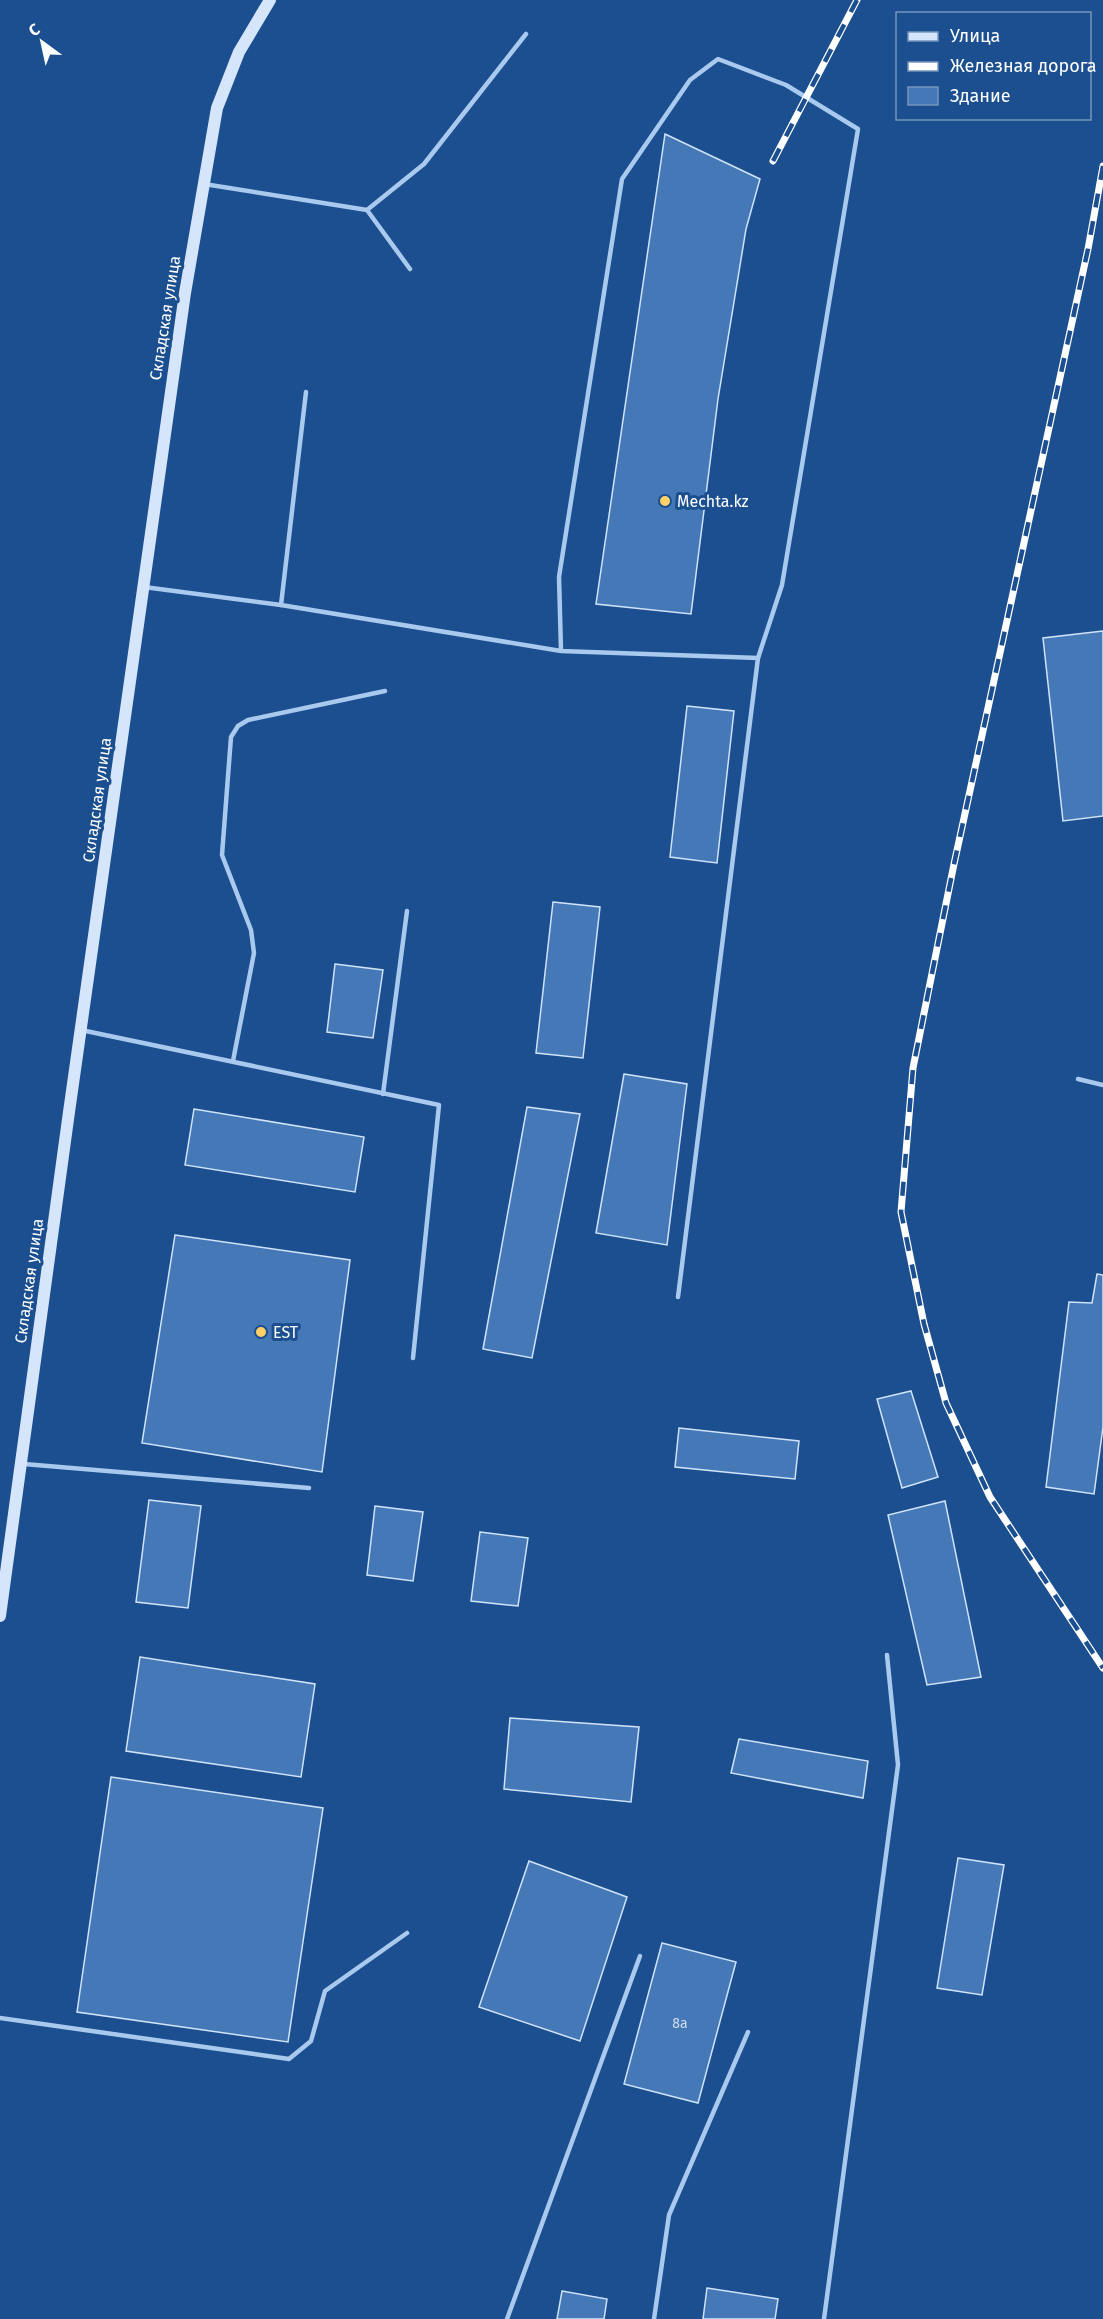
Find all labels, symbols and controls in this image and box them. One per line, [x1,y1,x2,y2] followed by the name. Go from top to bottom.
[12,12,72,72] north arrow
[896,12,1091,120] legend
[25,19,44,40] text: С
[950,25,1000,47] text: Улица
[950,55,1097,77] text: Железная дорога
[950,85,1011,107] text: Здание
[146,254,184,382] street label: Складская улица
[677,492,749,511] place label: Mechta.kz
[658,494,672,508] marker: Mechta.kz
[79,736,115,864] street label: Складская улица
[11,1217,47,1345] street label: Складская улица
[273,1323,299,1342] place label: EST
[254,1325,268,1339] marker: EST
[672,2015,688,2032] house number: 8а

